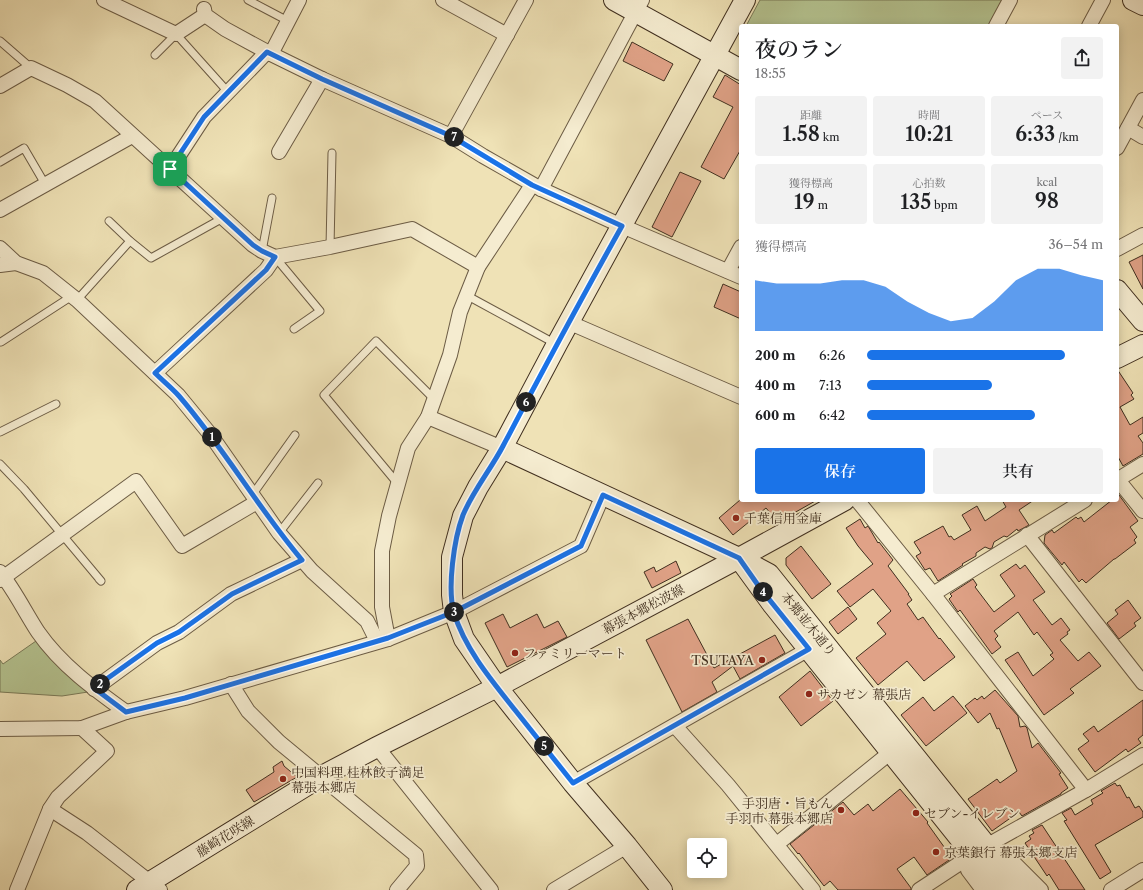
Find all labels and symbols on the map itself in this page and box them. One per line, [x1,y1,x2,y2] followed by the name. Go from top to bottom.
[444,127,464,147] pin: 7
[153,152,187,186] pin
[516,392,536,412] pin: 6
[202,427,222,447] pin: 1
[744,510,822,526] place label: 千葉信用金庫
[731,513,741,523] marker: 千葉信用金庫
[599,581,687,637] street label: 幕張本郷松波線
[753,582,773,602] pin: 4
[778,589,840,659] street label: 本郷並木通り
[444,602,464,622] pin: 3
[523,645,627,661] place label: ファミリーマート
[510,648,520,658] marker: ファミリーマート
[691,652,754,668] place label: TSUTAYA
[757,655,767,665] marker: TSUTAYA
[90,674,110,694] pin: 2
[817,686,911,702] place label: サカゼン 幕張店
[804,689,814,699] marker: サカゼン 幕張店
[534,736,554,756] pin: 5
[291,764,424,795] place label: 中国料理 桂林餃子満足 幕張本郷店
[278,774,288,784] marker: 中国料理 桂林餃子満足 幕張本郷店
[726,795,833,826] place label: 手羽唐・旨もん 手羽市 幕張本郷店
[836,805,846,815] marker: 手羽唐・旨もん 手羽市 幕張本郷店
[924,805,1020,821] place label: セブン-イレブン
[911,808,921,818] marker: セブン-イレブン
[193,812,257,860] street label: 藤崎花咲線
[944,844,1077,860] place label: 京葉銀行 幕張本郷支店
[931,847,941,857] marker: 京葉銀行 幕張本郷支店

